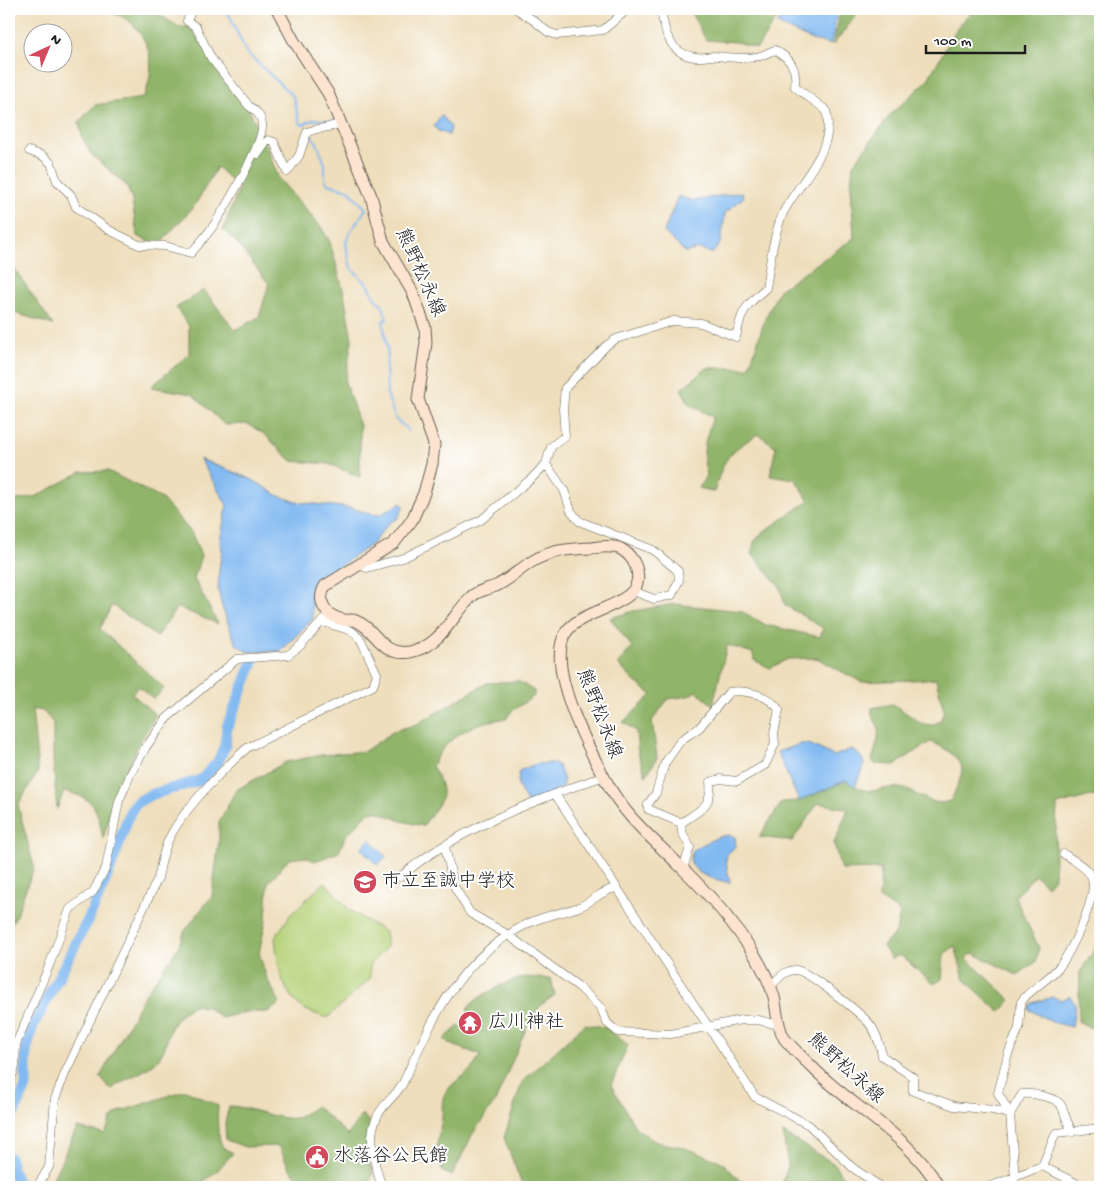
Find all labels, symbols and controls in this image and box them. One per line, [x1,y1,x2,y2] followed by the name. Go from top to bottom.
[22,22,72,72] north arrow
[926,22,1025,54] scale bar
[46,31,64,50] text: N
[933,33,972,51] text: 100 m
[389,225,450,321] street label: 熊野松永線
[570,665,627,762] street label: 熊野松永線
[352,869,378,895] school or university icon: 市立至誠中学校
[382,870,515,894] place label: 市立至誠中学校
[457,1010,483,1036] temple icon: 広川神社
[488,1011,564,1035] place label: 広川神社
[802,1028,889,1109] street label: 熊野松永線
[304,1144,330,1170] public building icon: 水落谷公民館
[334,1145,448,1169] place label: 水落谷公民館

